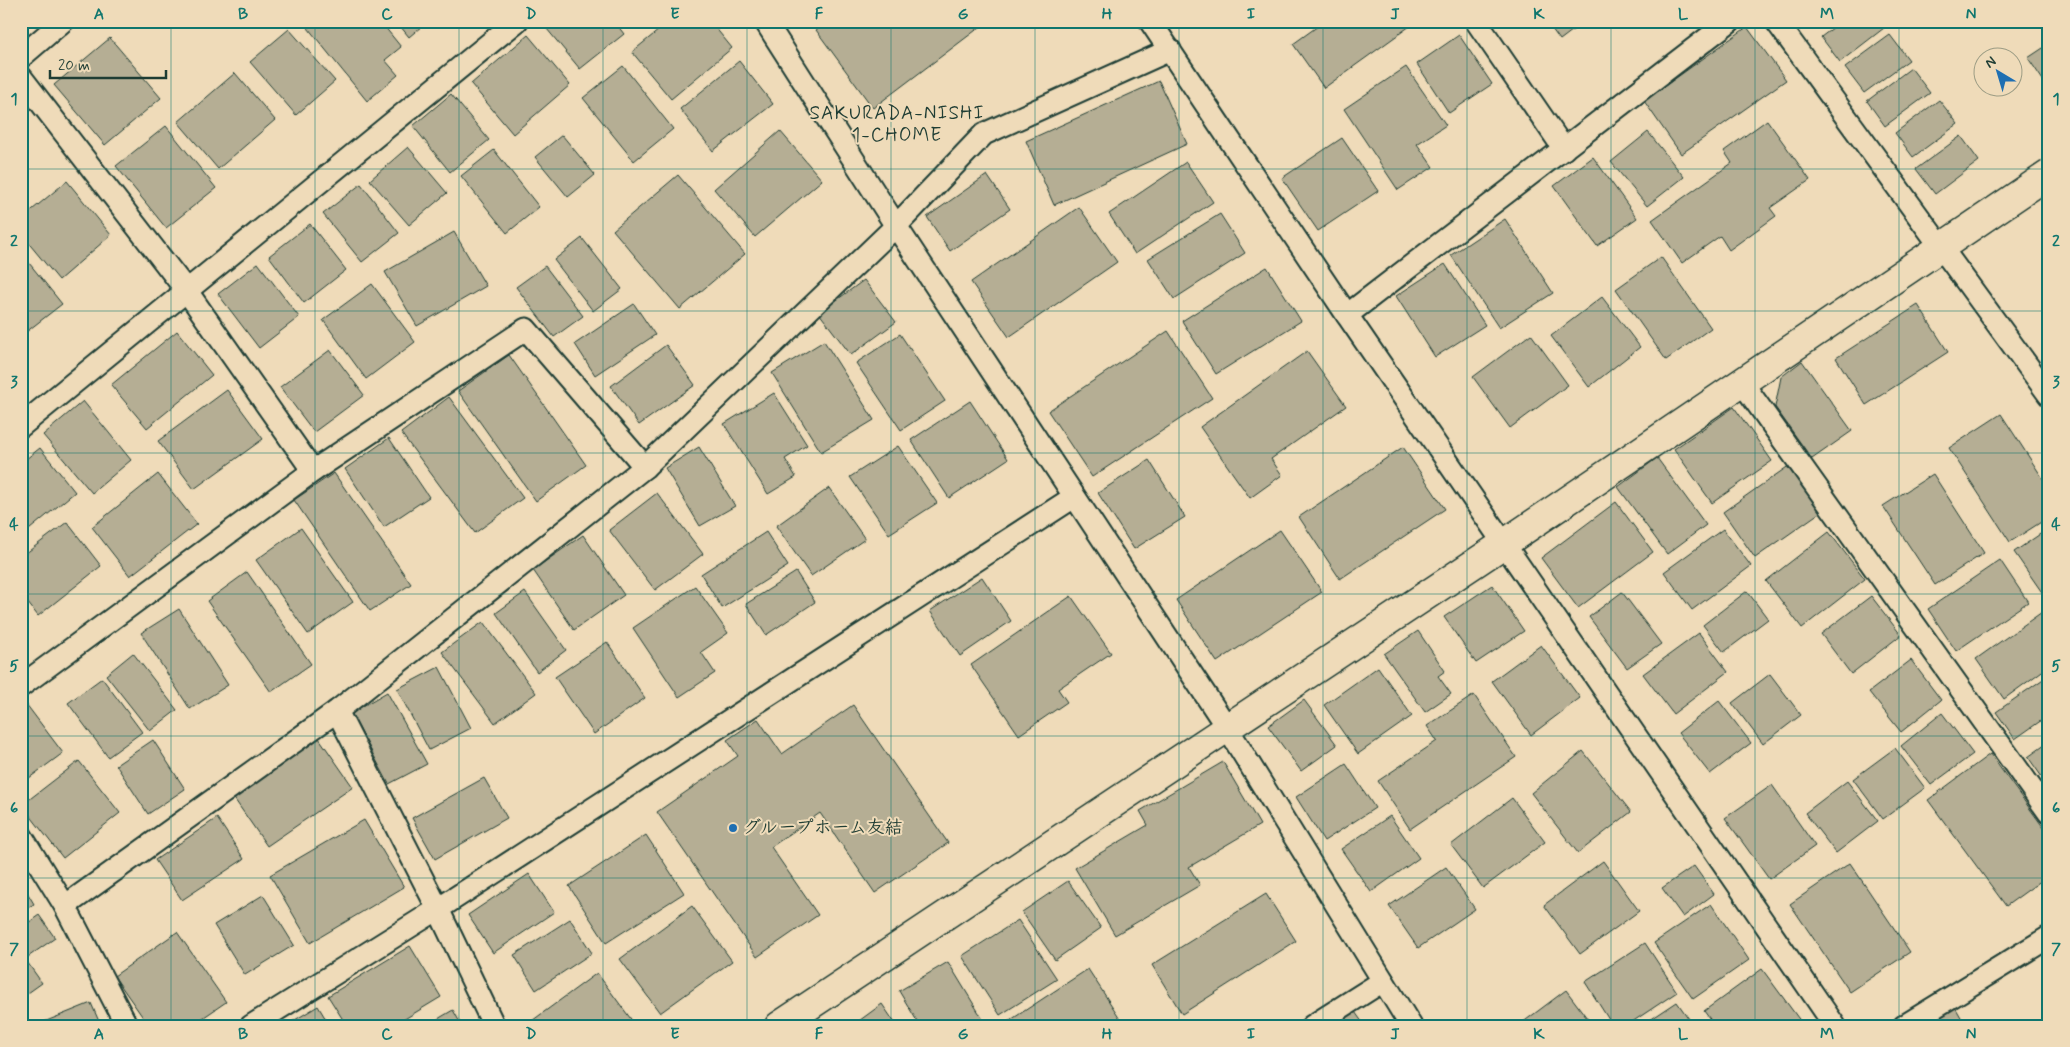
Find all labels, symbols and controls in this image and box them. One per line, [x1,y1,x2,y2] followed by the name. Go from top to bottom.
[94,4,104,25] text: A
[238,4,248,25] text: B
[381,4,393,25] text: C
[525,4,537,25] text: D
[670,4,680,25] text: E
[815,4,824,25] text: F
[958,4,969,25] text: G
[1102,4,1113,25] text: H
[1247,4,1256,25] text: I
[1390,4,1400,25] text: J
[1533,4,1545,25] text: K
[1678,4,1689,25] text: L
[1820,4,1834,25] text: M
[1966,4,1976,25] text: N
[50,48,166,80] scale bar
[1972,48,2022,98] north arrow
[1981,53,2000,73] text: N
[58,56,90,76] text: 20 m
[10,89,18,110] text: 1
[2052,89,2060,110] text: 1
[810,101,984,148] district label: SAKURADA-NISHI 1-CHOME
[10,231,18,252] text: 2
[2052,231,2060,252] text: 2
[10,372,18,393] text: 3
[2052,372,2060,393] text: 3
[9,514,19,535] text: 4
[2051,514,2061,535] text: 4
[9,656,19,677] text: 5
[2051,656,2061,677] text: 5
[10,798,18,819] text: 6
[2052,798,2060,819] text: 6
[743,816,903,840] place label: グループホーム友結
[727,822,739,834] marker: グループホーム友結
[9,939,19,960] text: 7
[2051,939,2061,960] text: 7
[94,1024,104,1045] text: A
[238,1024,248,1045] text: B
[381,1024,393,1045] text: C
[525,1024,537,1045] text: D
[670,1024,680,1045] text: E
[815,1024,824,1045] text: F
[958,1024,969,1045] text: G
[1102,1024,1113,1045] text: H
[1247,1024,1256,1045] text: I
[1390,1024,1400,1045] text: J
[1533,1024,1545,1045] text: K
[1678,1024,1689,1045] text: L
[1820,1024,1834,1045] text: M
[1966,1024,1976,1045] text: N

